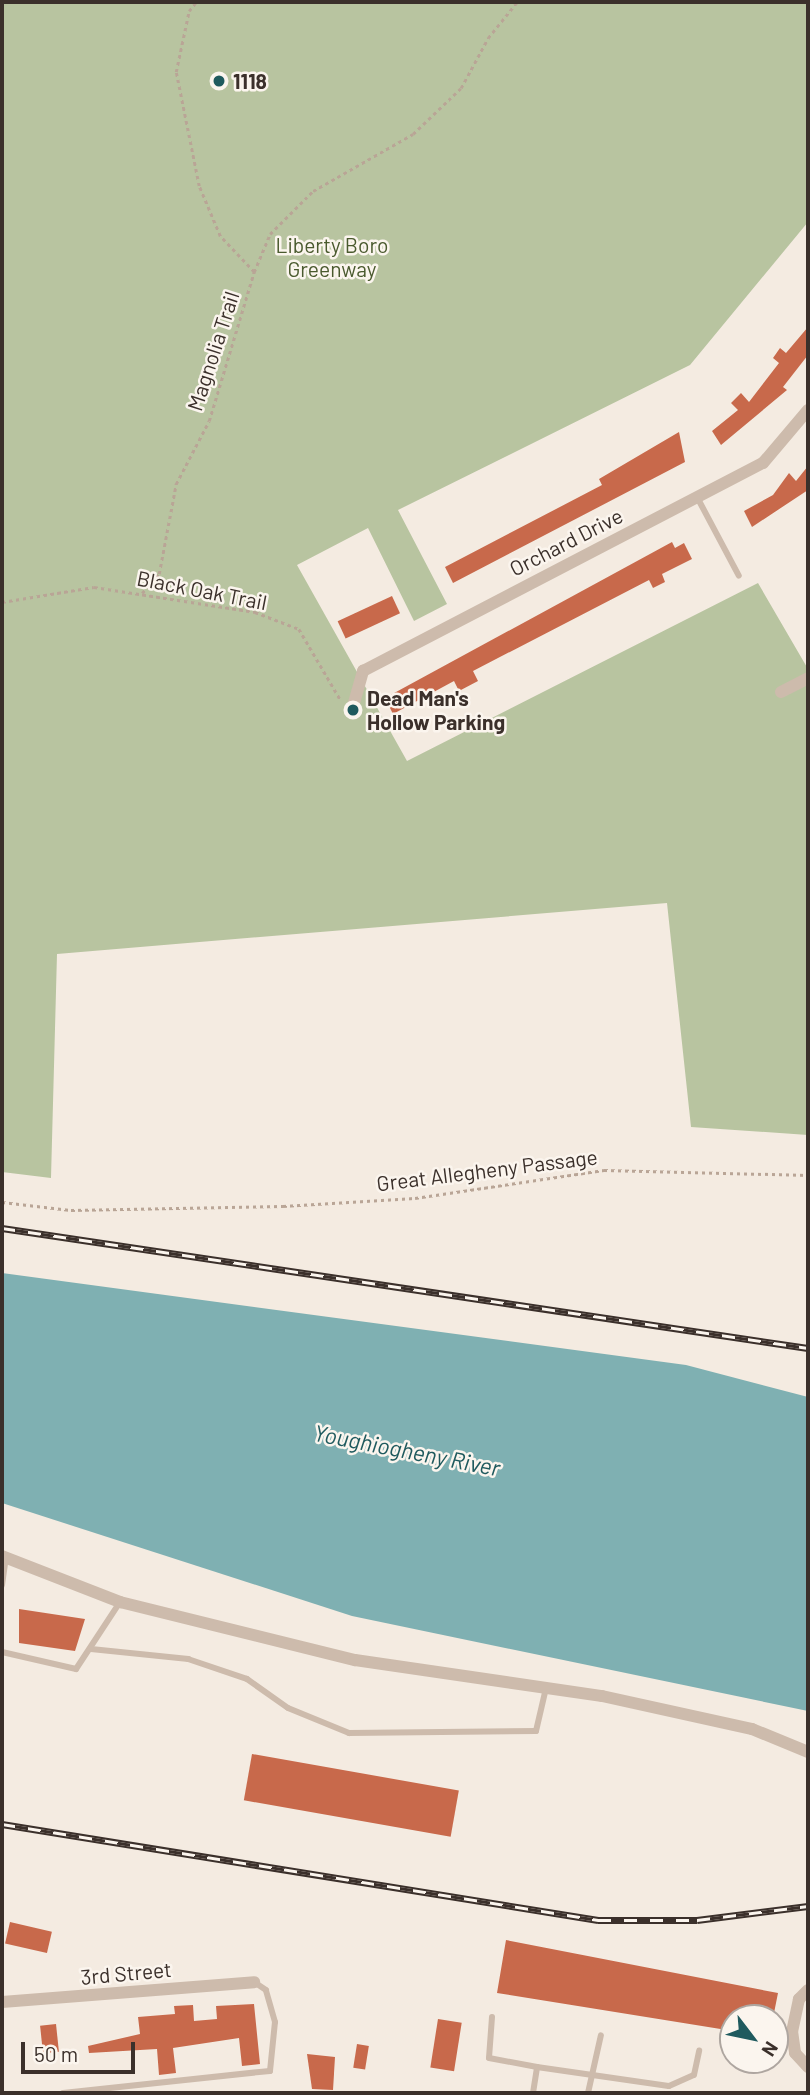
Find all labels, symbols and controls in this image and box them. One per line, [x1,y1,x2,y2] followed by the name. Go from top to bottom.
[233,68,267,94] place label: 1118
[211,73,227,89] marker: 1118
[276,232,388,282] park label: Liberty Boro Greenway
[182,288,244,414] street label: Magnolia Trail
[505,503,627,581] street label: Orchard Drive
[135,565,269,615] street label: Black Oak Trail
[367,685,505,735] place label: Dead Man's Hollow Parking
[345,702,361,718] marker: Dead Man's Hollow Parking
[375,1144,599,1196] street label: Great Allegheny Passage
[312,1418,502,1482] water label: Youghiogheny River
[79,1956,173,1990] street label: 3rd Street
[719,2004,789,2074] north arrow
[24,2028,138,2072] scale bar
[757,2038,784,2061] text: N
[34,2041,78,2066] text: 50 m

